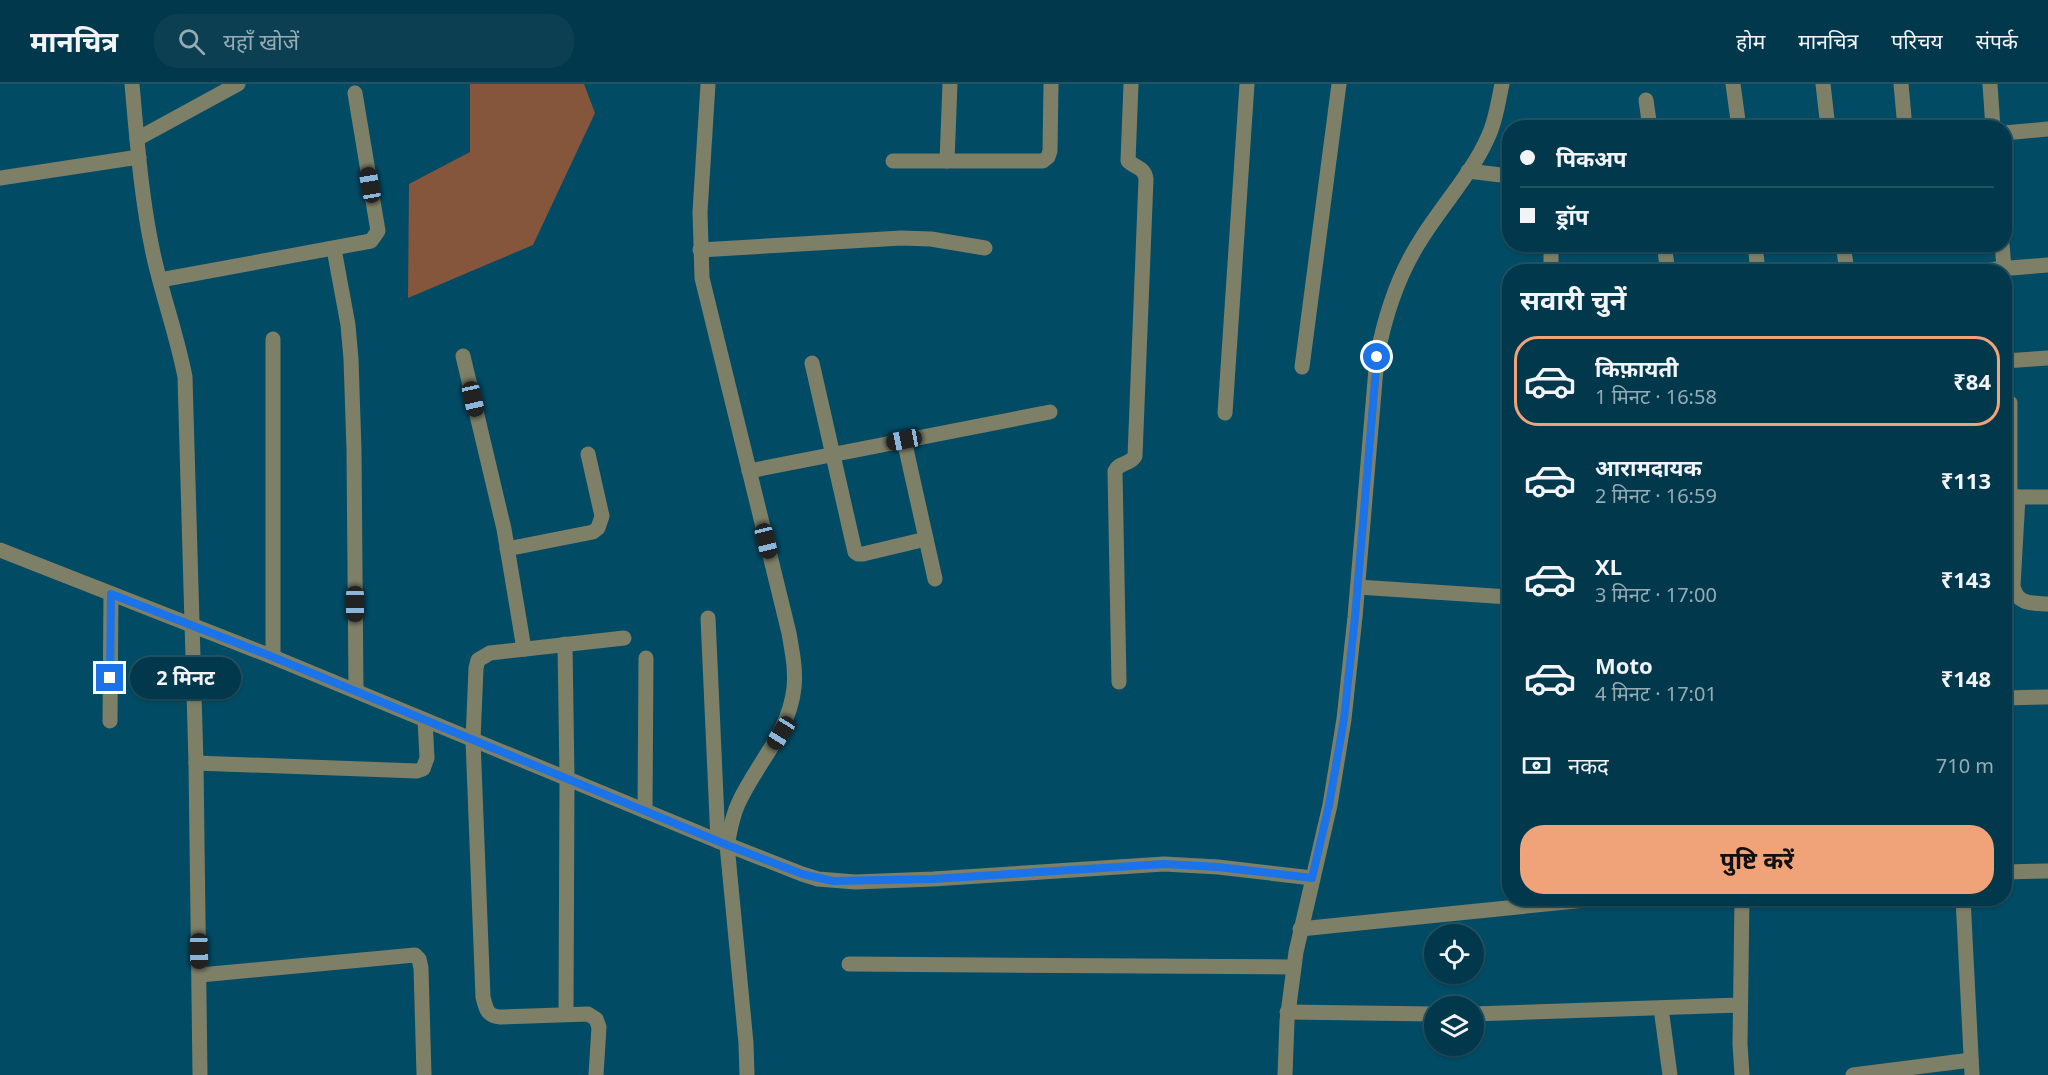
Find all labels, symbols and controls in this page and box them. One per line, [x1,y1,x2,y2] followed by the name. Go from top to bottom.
[154,14,574,68] search box
[30,22,118,60] text: मानचित्र
[175,25,208,58] icon: search
[223,26,299,56] text: यहाँ खोजें
[1736,27,1765,55] text: होम
[1798,27,1858,55] text: मानचित्र
[1891,27,1943,55] text: परिचय
[1976,27,2018,55] text: संपर्क
[1556,143,1627,173] text: पिकअप
[358,166,382,204] car
[1556,201,1589,231] text: ड्रॉप
[1520,281,1626,318] text: सवारी चुनें
[1363,343,1390,370] route start
[1595,353,1679,383] text: किफ़ायती
[1523,354,1577,408] icon: car
[1953,366,1991,396] text: ₹84
[460,379,486,419] car
[1595,383,1717,410] text: 1 मिनट · 16:58
[885,428,923,452] car
[1595,452,1702,482] text: आरामदायक
[1523,453,1577,507] icon: car
[1941,465,1991,495] text: ₹113
[1595,482,1717,509] text: 2 मिनट · 16:59
[753,521,779,561] car
[1595,551,1622,581] text: XL
[1523,552,1577,606] icon: car
[1941,564,1991,594] text: ₹143
[1595,581,1717,608] text: 3 मिनट · 17:00
[346,586,364,622] car
[1595,650,1653,680] text: Moto
[1523,651,1577,705] icon: car
[131,657,242,699] callout: 2 मिनट
[1941,663,1991,693] text: ₹148
[96,664,123,691] route end
[156,664,215,691] text: 2 मिनट
[1595,680,1717,707] text: 4 मिनट · 17:01
[764,713,798,753] car
[1520,749,1553,782] icon: cash
[1568,750,1609,780] text: नकद
[1936,752,1994,779] text: 710 m
[1520,825,1994,894] button: पुष्टि करें
[1424,924,1484,1056] map controls
[1424,924,1484,984] button: locate
[190,933,208,969] car
[1424,996,1484,1056] button: layers

